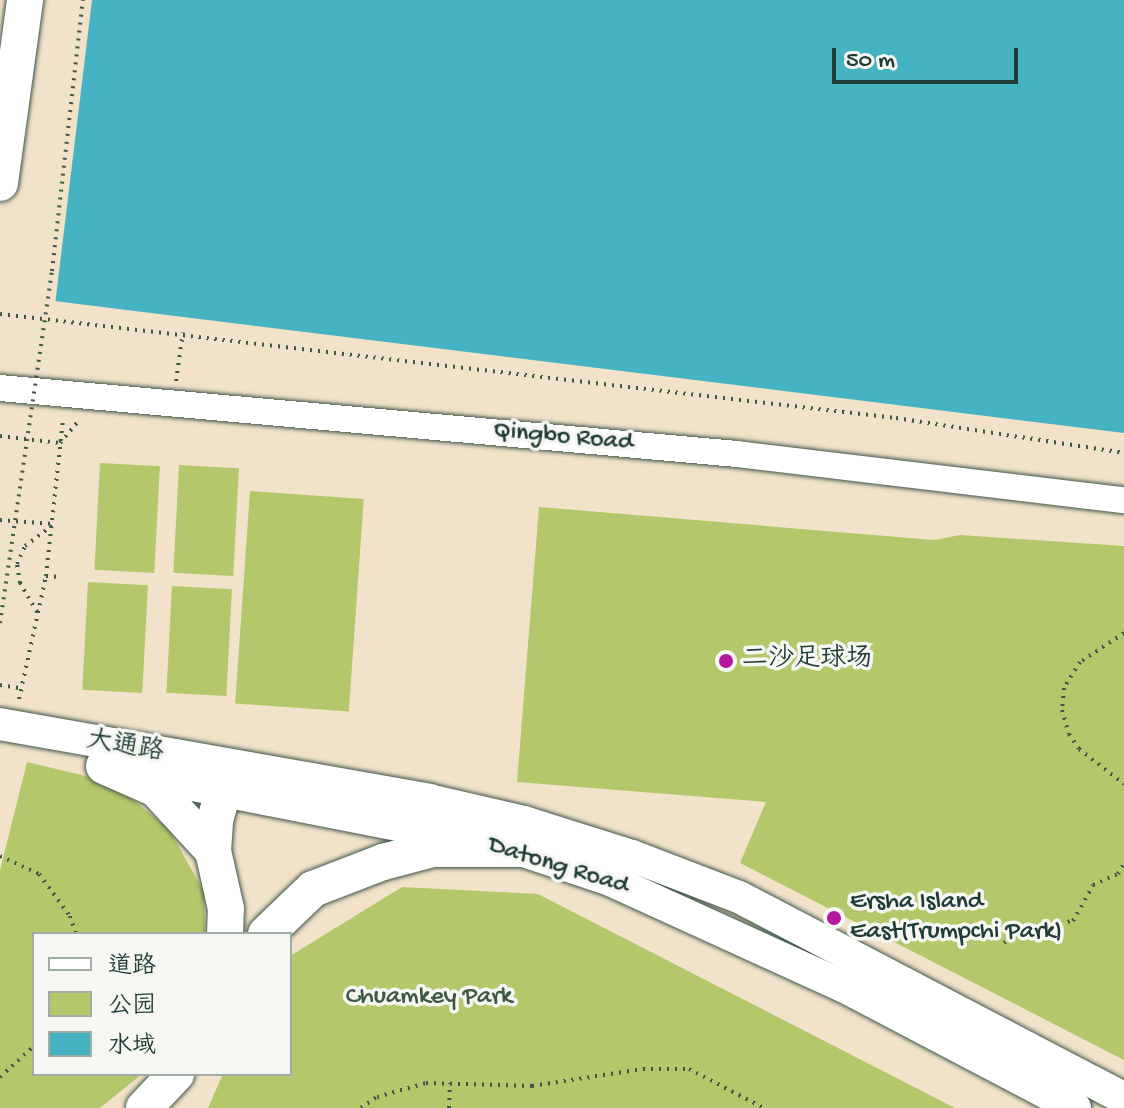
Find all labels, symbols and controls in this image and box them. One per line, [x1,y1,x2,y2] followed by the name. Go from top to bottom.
[836,32,1022,82] scale bar
[846,47,895,76] text: 50 m
[492,416,634,460] street label: Qingbo Road
[742,645,872,677] place label: 二沙足球场
[717,652,735,670] marker: 二沙足球场
[84,726,166,770] street label: 大通路
[484,831,632,903] street label: Datong Road
[850,887,1062,948] place label: Ersha Island East(Trumpchi Park)
[825,909,843,927] marker: Ersha Island East(Trumpchi Park)
[32,932,292,1076] legend
[108,953,156,982] text: 道路
[346,982,512,1014] park label: Chuamkey Park
[108,993,156,1022] text: 公园
[108,1033,156,1062] text: 水域

